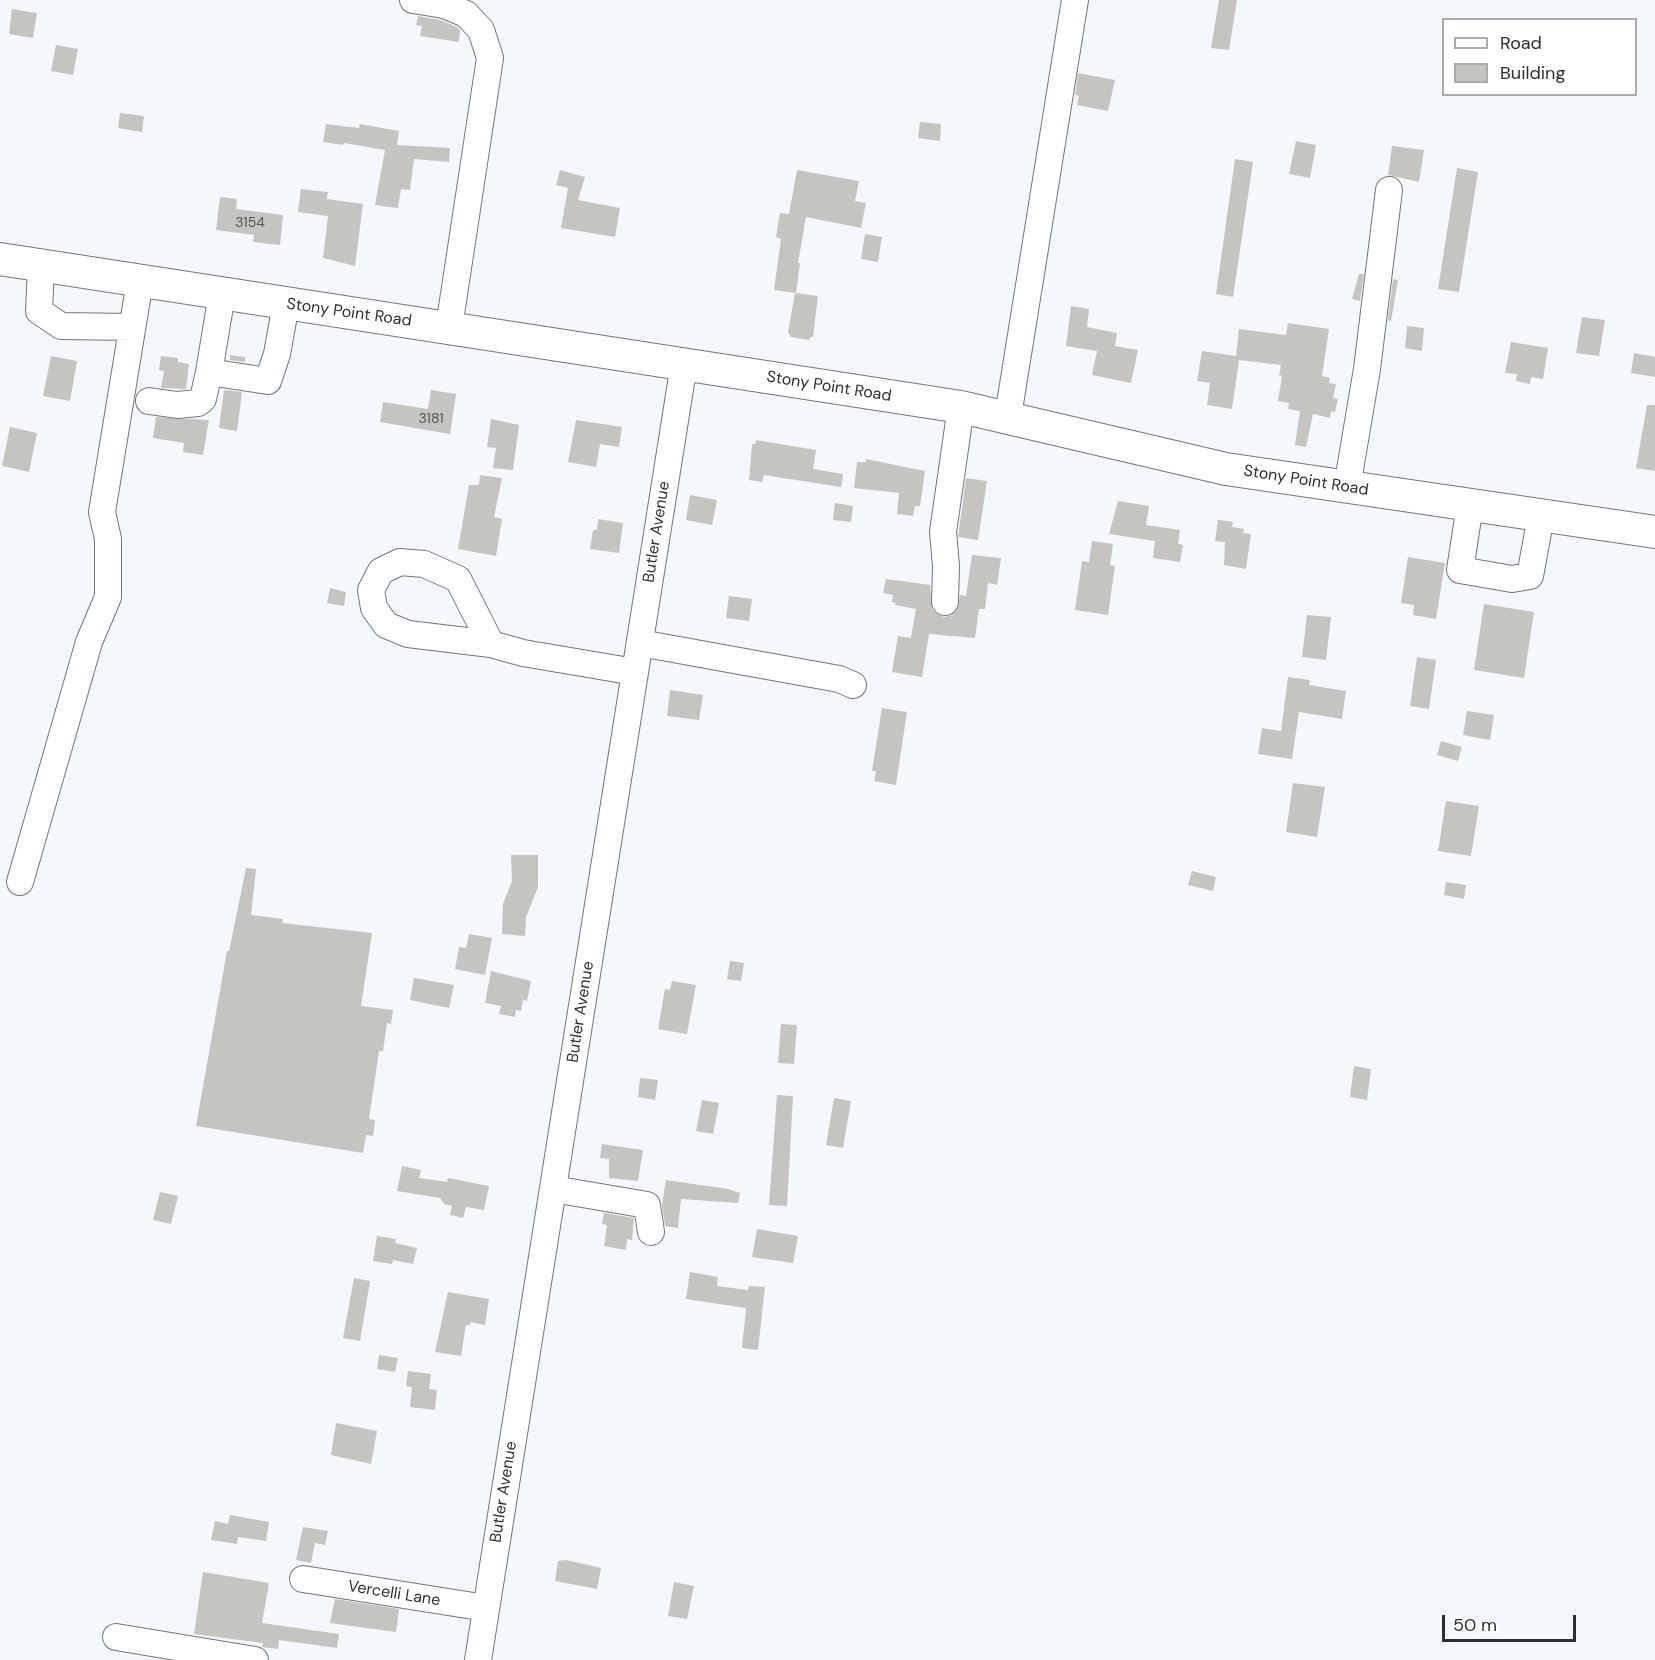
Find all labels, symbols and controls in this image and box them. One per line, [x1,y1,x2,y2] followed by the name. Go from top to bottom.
[1442,18,1637,96] legend
[1500,31,1542,55] text: Road
[1500,61,1565,85] text: Building
[235,215,265,231] house number: 3154
[285,295,413,331] street label: Stony Point Road
[765,368,893,406] street label: Stony Point Road
[418,411,444,427] house number: 3181
[1242,462,1370,500] street label: Stony Point Road
[640,480,674,584] street label: Butler Avenue
[564,960,598,1064] street label: Butler Avenue
[487,1440,521,1544] street label: Butler Avenue
[346,1577,442,1611] street label: Vercelli Lane
[1445,1603,1578,1641] scale bar
[1453,1613,1497,1637] text: 50 m

